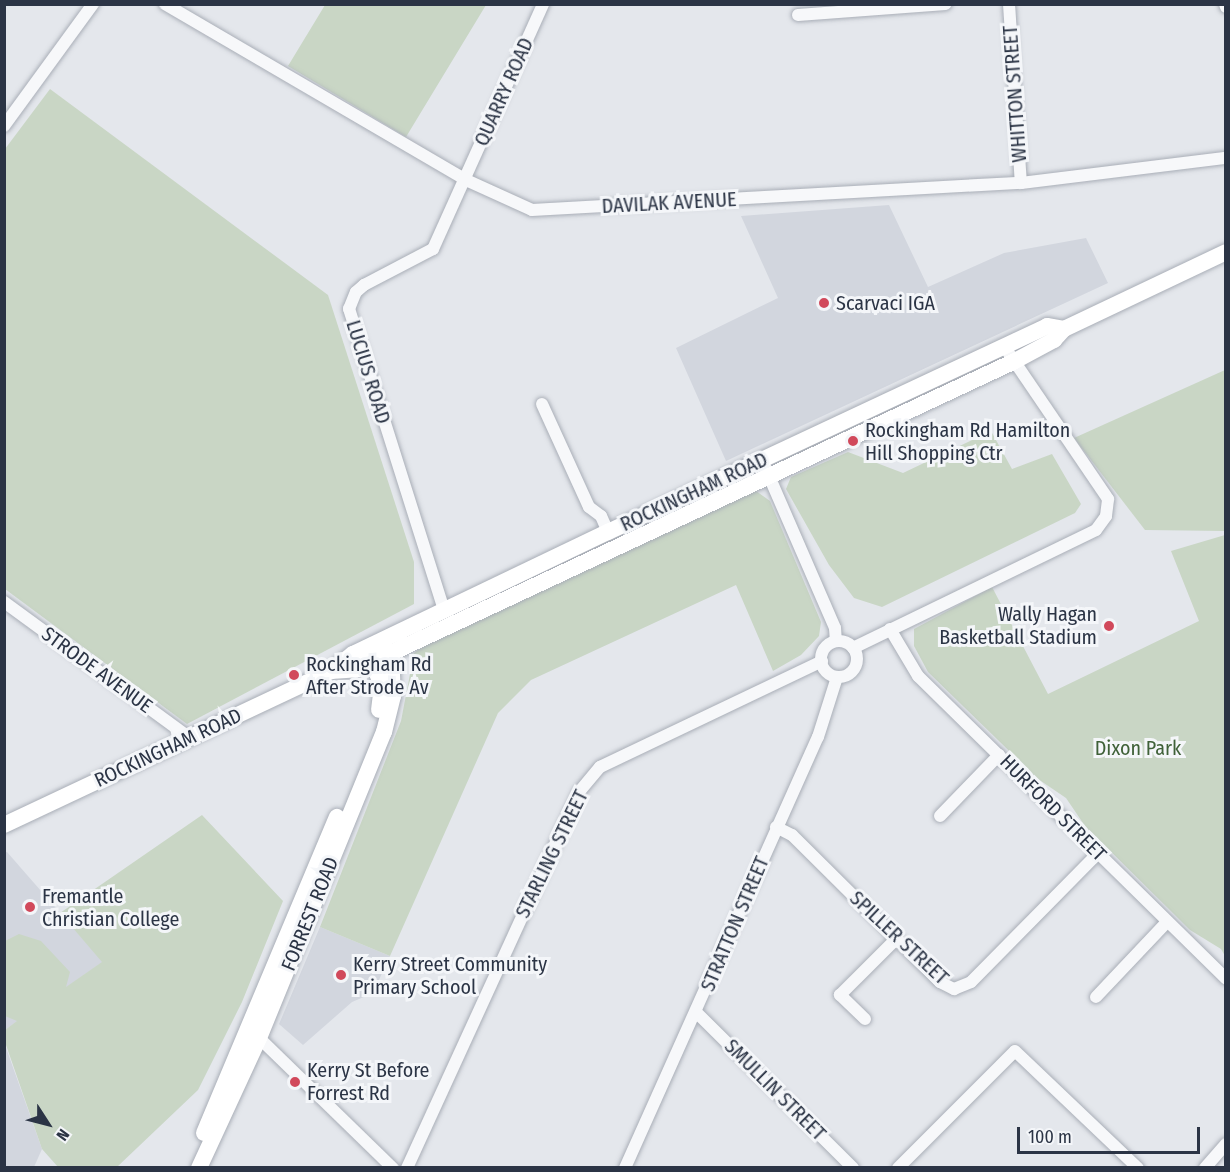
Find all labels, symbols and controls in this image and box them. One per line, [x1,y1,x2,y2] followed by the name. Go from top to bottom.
[998,25,1032,163] street label: WHITTON STREET
[469,34,539,150] street label: QUARRY ROAD
[601,187,737,219] street label: DAVILAK AVENUE
[836,291,935,315] place label: Scarvaci IGA
[817,296,831,310] marker: Scarvaci IGA
[341,317,395,427] street label: LUCIUS ROAD
[865,418,1070,465] place label: Rockingham Rd Hamilton Hill Shopping Ctr
[846,434,860,448] marker: Rockingham Rd Hamilton Hill Shopping Ctr
[617,447,771,537] street label: ROCKINGHAM ROAD
[939,602,1097,649] place label: Wally Hagan Basketball Stadium
[1102,619,1116,633] marker: Wally Hagan Basketball Stadium
[37,622,157,718] street label: STRODE AVENUE
[306,652,432,699] place label: Rockingham Rd After Strode Av
[287,668,301,682] marker: Rockingham Rd After Strode Av
[91,703,245,793] street label: ROCKINGHAM ROAD
[1095,736,1181,760] park label: Dixon Park
[995,750,1111,866] street label: HURFORD STREET
[511,786,593,922] street label: STARLING STREET
[696,853,774,995] street label: STRATTON STREET
[276,854,344,974] street label: FORREST ROAD
[42,884,179,931] place label: Fremantle Christian College
[845,886,953,990] street label: SPILLER STREET
[23,900,37,914] marker: Fremantle Christian College
[353,952,547,999] place label: Kerry Street Community Primary School
[334,968,348,982] marker: Kerry Street Community Primary School
[719,1034,831,1146] street label: SMULLIN STREET
[307,1058,429,1105] place label: Kerry St Before Forrest Rd
[288,1075,302,1089] marker: Kerry St Before Forrest Rd
[18,1094,78,1154] north arrow
[1020,1115,1203,1153] scale bar
[52,1125,73,1144] text: N
[1028,1126,1072,1148] text: 100 m

